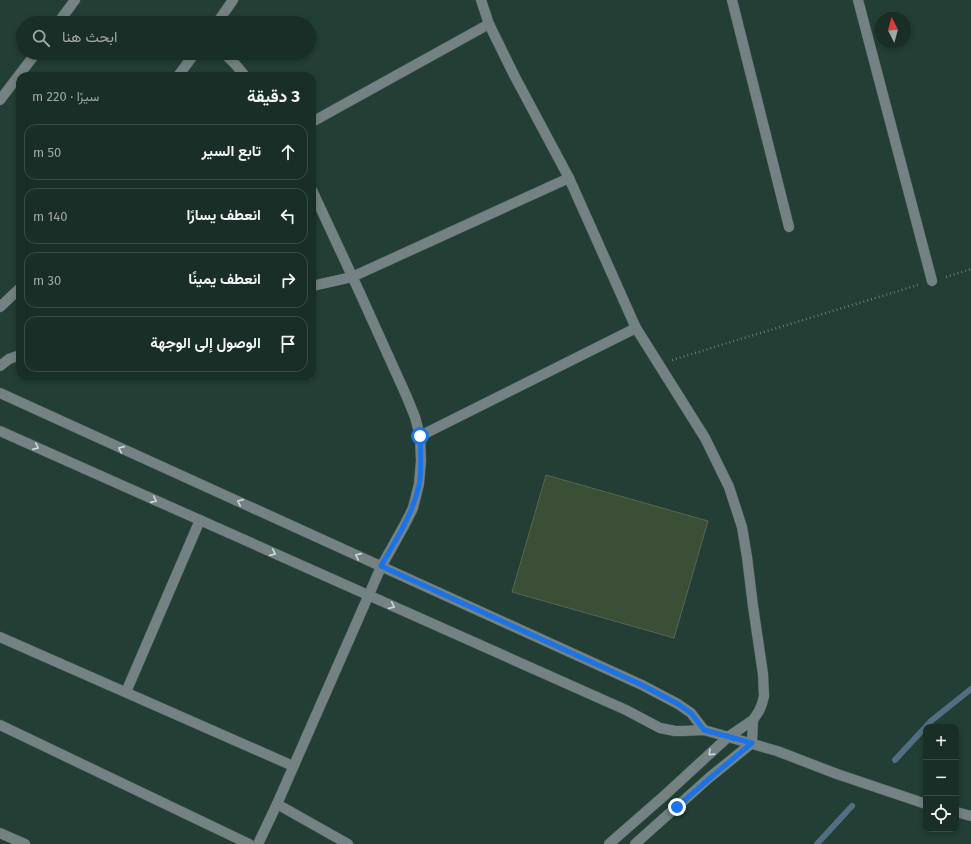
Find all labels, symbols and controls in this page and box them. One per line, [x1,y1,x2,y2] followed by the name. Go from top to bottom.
[875,12,911,48] north arrow
[16,16,316,60] search box
[30,27,52,49] icon: search
[62,28,117,46] text: ابحث هنا
[247,86,300,107] text: 3 دقيقة
[32,89,99,104] text: سيرًا · 220 m
[277,141,299,163] icon: ahead
[202,142,261,160] text: تابع السير
[33,145,61,160] text: 50 m
[277,205,299,227] icon: left
[186,206,261,224] text: انعطف يسارًا
[33,209,67,224] text: 140 m
[277,269,299,291] icon: right
[188,270,261,288] text: انعطف يمينًا
[33,273,61,288] text: 30 m
[277,333,299,355] icon: arrive
[150,334,261,352] text: الوصول إلى الوجهة
[411,427,429,445] route start
[31,442,39,450] one-way arrow
[118,445,125,453] one-way arrow
[150,495,158,503] one-way arrow
[236,499,244,507] one-way arrow
[269,548,277,556] one-way arrow
[355,553,363,561] one-way arrow
[388,601,395,609] one-way arrow
[923,724,959,832] map controls
[923,724,959,760] button: +
[708,748,716,756] one-way arrow
[923,760,959,796] button: −
[923,796,959,832] button: locate
[668,798,686,816] route end

